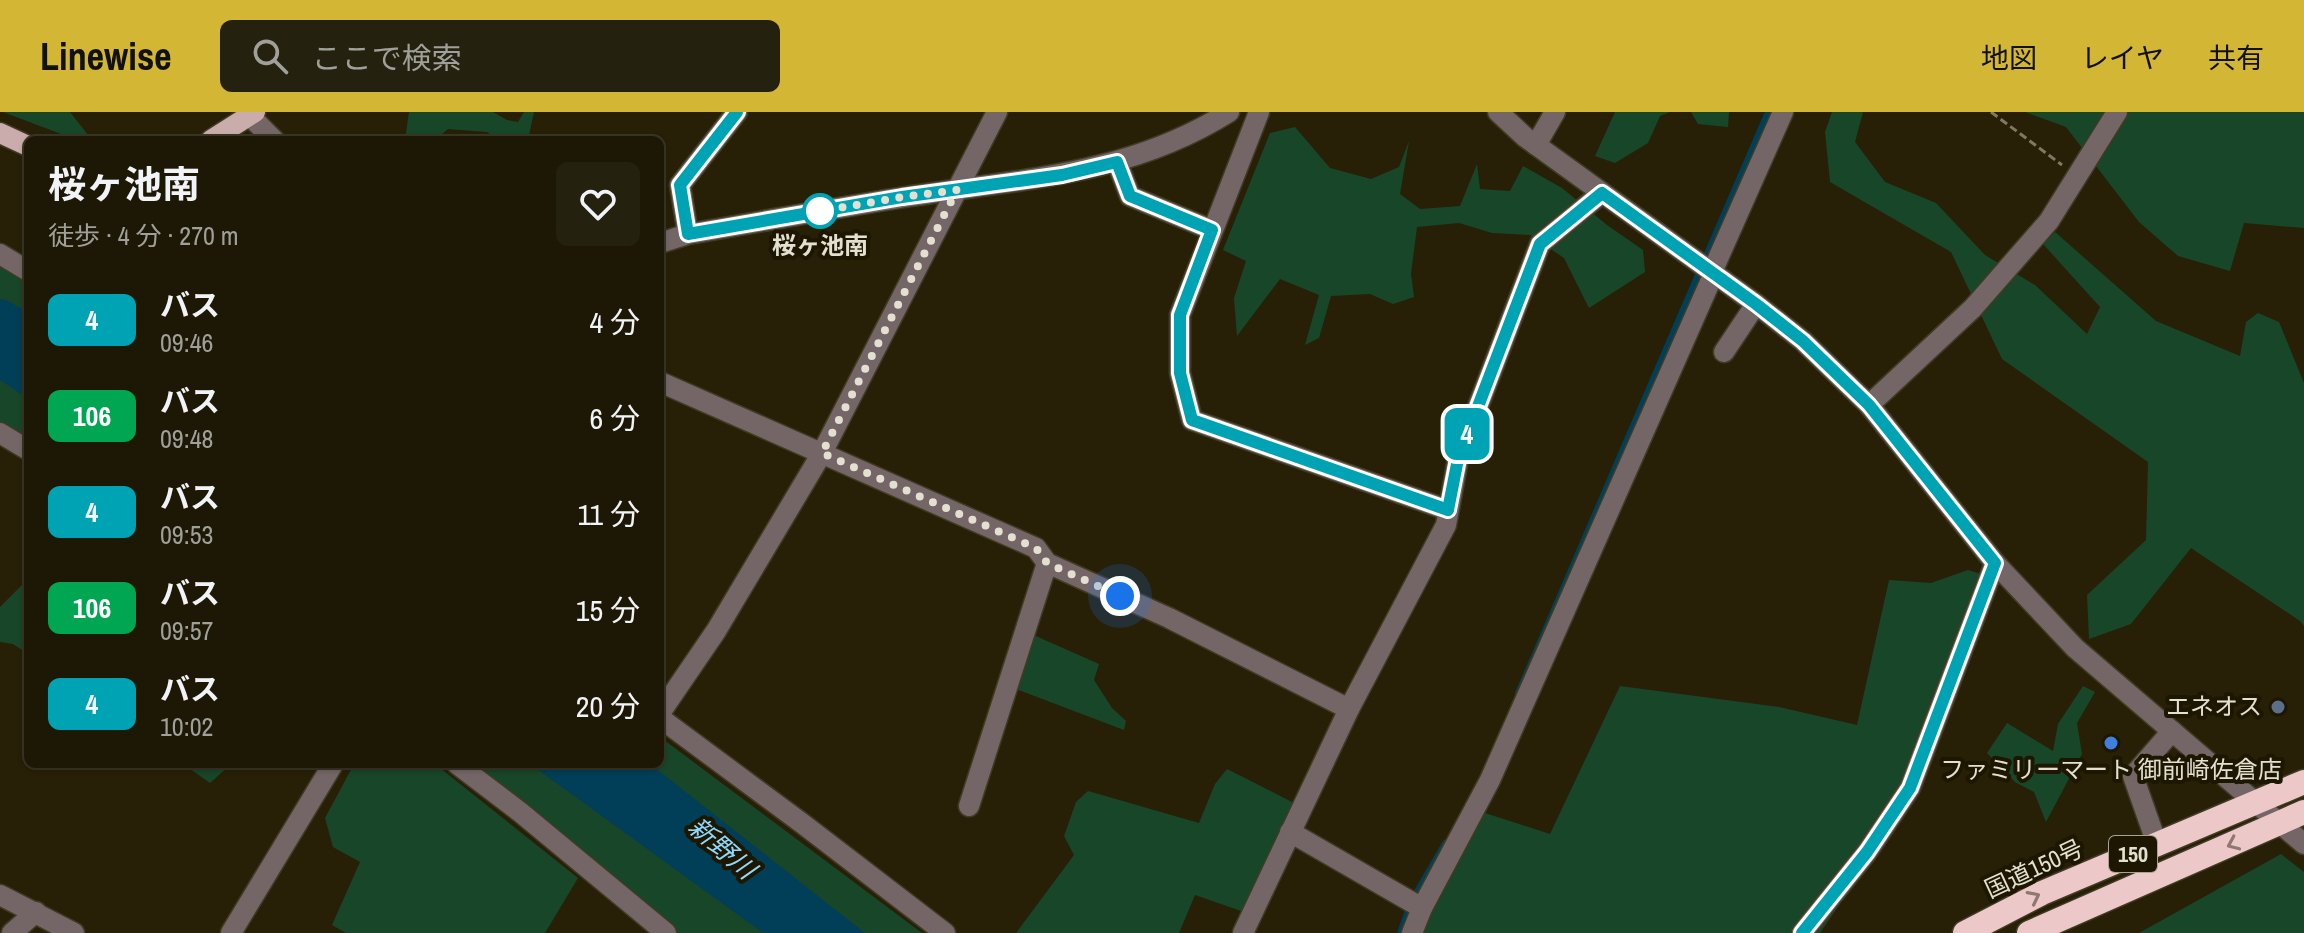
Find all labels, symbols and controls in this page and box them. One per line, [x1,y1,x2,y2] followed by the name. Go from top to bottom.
[220,20,780,92] search box
[40,31,172,82] text: Linewise
[248,34,292,78] icon: search
[312,38,462,78] text: ここで検索
[1981,39,2037,77] text: 地図
[2081,39,2164,77] text: レイヤ
[2208,39,2264,77] text: 共有
[48,159,200,210] text: 桜ヶ池南
[556,162,640,246] button: heart
[803,194,837,228] marker: 桜ヶ池南
[48,218,239,253] text: 徒歩 · 4 分 · 270 m
[772,229,868,261] place label: 桜ヶ池南
[160,285,220,325] text: バス
[86,301,98,339] text: 4
[589,302,640,342] text: 4 分
[160,325,213,360] text: 09:46
[160,381,220,421] text: バス
[73,397,111,435] text: 106
[589,398,640,438] text: 6 分
[1441,408,1493,460] line badge: 4
[1461,415,1473,453] text: 4
[160,421,213,456] text: 09:48
[160,477,220,517] text: バス
[86,493,98,531] text: 4
[578,494,640,534] text: 11 分
[160,517,213,552] text: 09:53
[160,573,220,613] text: バス
[1100,576,1140,616] your location
[73,589,111,627] text: 106
[576,590,640,630] text: 15 分
[160,613,213,648] text: 09:57
[160,669,220,709] text: バス
[86,685,98,723] text: 4
[576,686,640,726] text: 20 分
[2166,690,2262,722] place label: エネオス
[2269,698,2287,716] marker: エネオス
[160,709,213,744] text: 10:02
[2102,734,2120,752] marker: ファミリーマート 御前崎佐倉店
[1940,753,2282,785] place label: ファミリーマート 御前崎佐倉店
[681,809,766,888] water label: 新野川
[1979,831,2088,905] street label: 国道150号
[2227,834,2241,850] one-way arrow
[2109,836,2157,872] road number: 150
[2026,891,2041,907] one-way arrow

